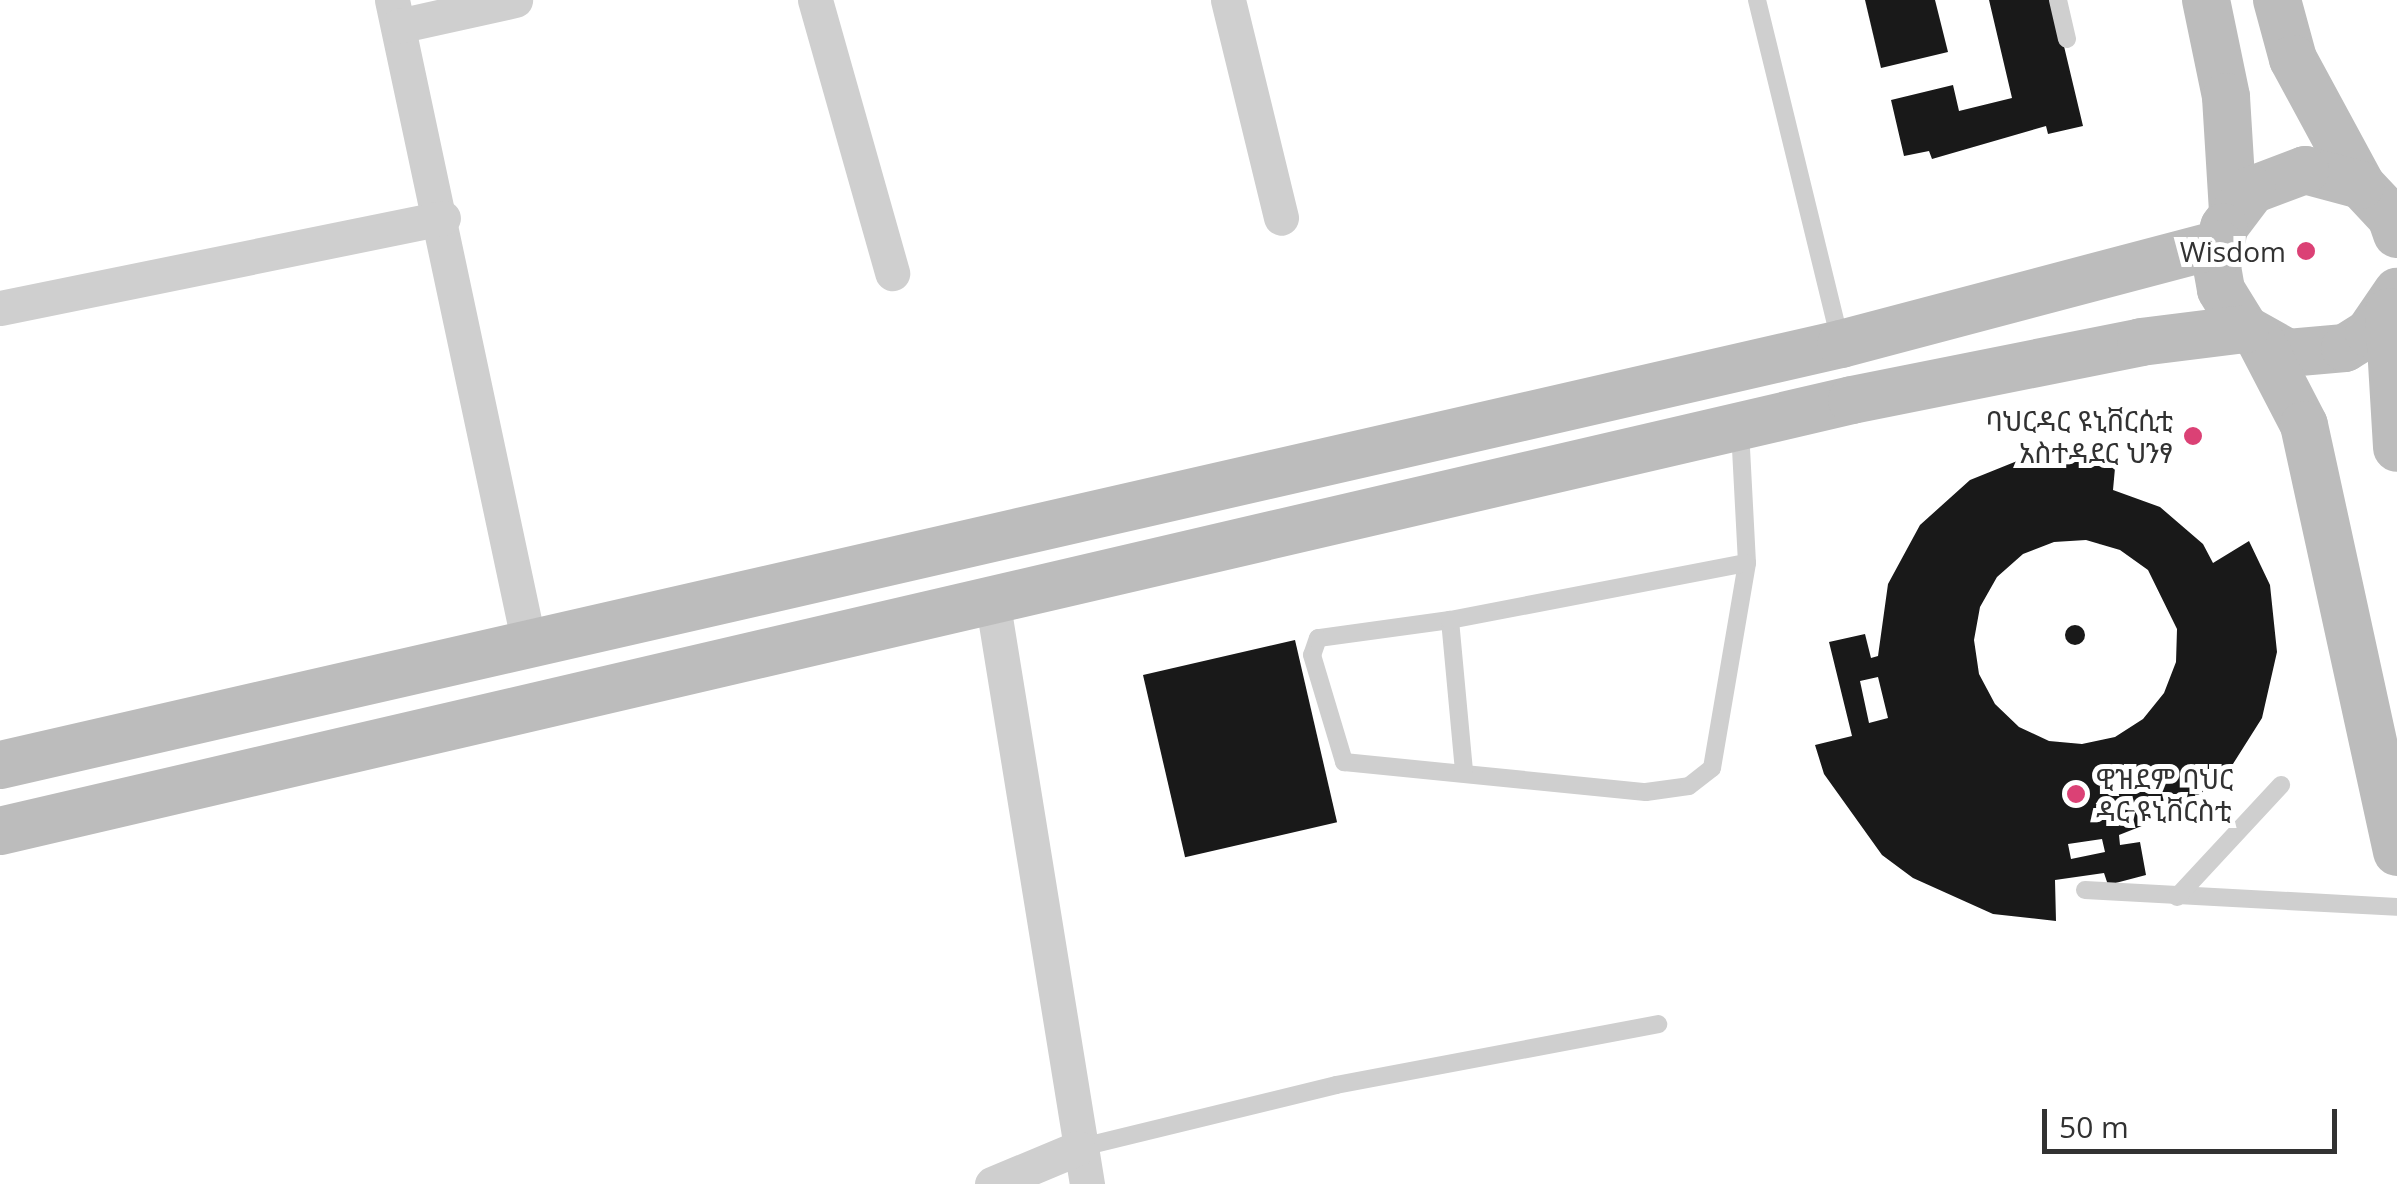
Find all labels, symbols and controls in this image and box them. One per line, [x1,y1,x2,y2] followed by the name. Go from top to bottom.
[2180,234,2286,268] place label: Wisdom
[2295,240,2317,262] marker: Wisdom
[1986,403,2173,469] place label: ባህርዳር ዩኒቨርሲቲ አስተዳደር ህንፃ
[2182,425,2204,447] marker: ባህርዳር ዩኒቨርሲቲ አስተዳደር ህንፃ
[2096,761,2233,827] place label: ዊዝደም ባህር ዳር ዩኒቨርስቲ
[2065,783,2087,805] marker: ዊዝደም ባህር ዳር ዩኒቨርስቲ
[2047,1089,2342,1151] scale bar
[2059,1106,2129,1147] text: 50 m

